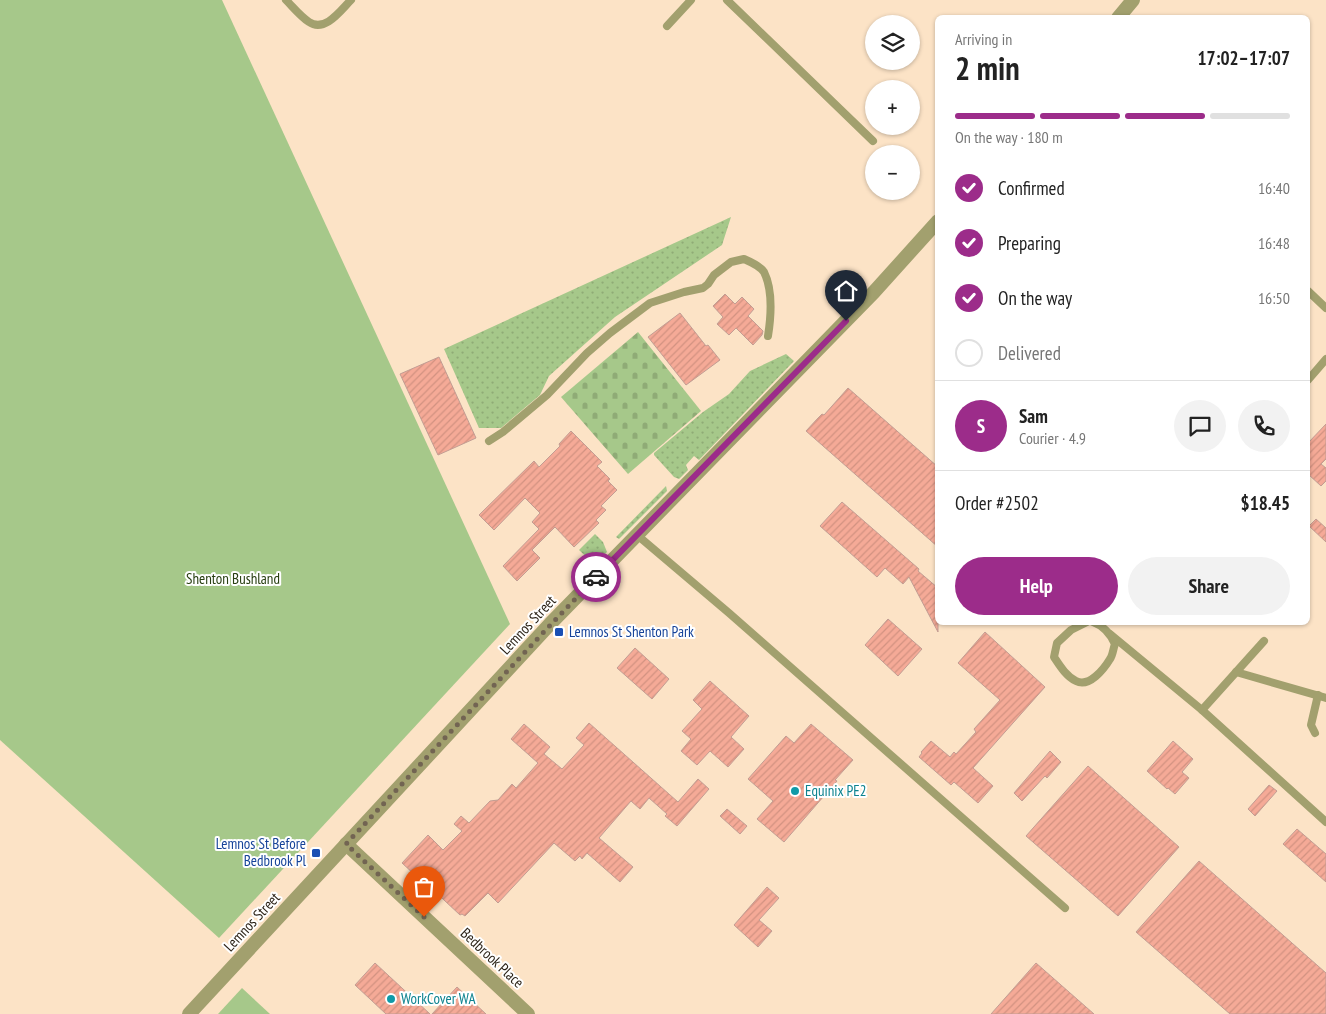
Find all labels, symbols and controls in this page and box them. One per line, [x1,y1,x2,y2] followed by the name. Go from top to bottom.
[865,15,920,200] map controls
[865,15,920,70] button: layers
[955,29,1012,49] text: Arriving in
[1197,46,1290,70] text: 17:02–17:07
[955,47,1020,89] text: 2 min
[865,80,920,135] button: +
[955,127,1063,147] text: On the way · 180 m
[865,145,920,200] button: −
[955,174,983,202] icon: check
[998,176,1065,200] text: Confirmed
[1258,178,1290,198] text: 16:40
[955,229,983,257] icon: check
[998,231,1061,255] text: Preparing
[1258,233,1290,253] text: 16:48
[825,270,867,321] pin
[832,277,860,305] icon: home
[955,284,983,312] icon: check
[998,286,1072,310] text: On the way
[1258,288,1290,308] text: 16:50
[998,341,1061,365] text: Delivered
[1174,400,1226,452] button: chat
[1238,400,1290,452] button: phone
[1019,404,1048,428] text: Sam
[977,414,985,438] text: S
[1019,428,1086,448] text: Courier · 4.9
[955,491,1039,515] text: Order #2502
[1241,491,1290,515] text: $18.45
[571,552,621,602] courier
[955,557,1118,615] button: Help
[1128,557,1290,615] button: Share
[582,563,610,591] icon: car
[186,569,280,588] park label: Shenton Bushland
[495,591,560,658] street label: Lemnos Street
[569,622,694,641] place label: Lemnos St Shenton Park
[553,626,565,638] marker: Lemnos St Shenton Park
[805,781,866,800] place label: Equinix PE2
[789,785,801,797] marker: Equinix PE2
[216,834,306,870] place label: Lemnos St Before Bedbrook Pl
[310,847,322,859] marker: Lemnos St Before Bedbrook Pl
[403,866,445,917] pin
[410,873,438,901] icon: bag
[219,888,284,955] street label: Lemnos Street
[457,924,528,992] street label: Bedbrook Place
[401,989,477,1008] place label: WorkCover WA
[385,993,397,1005] marker: WorkCover WA

